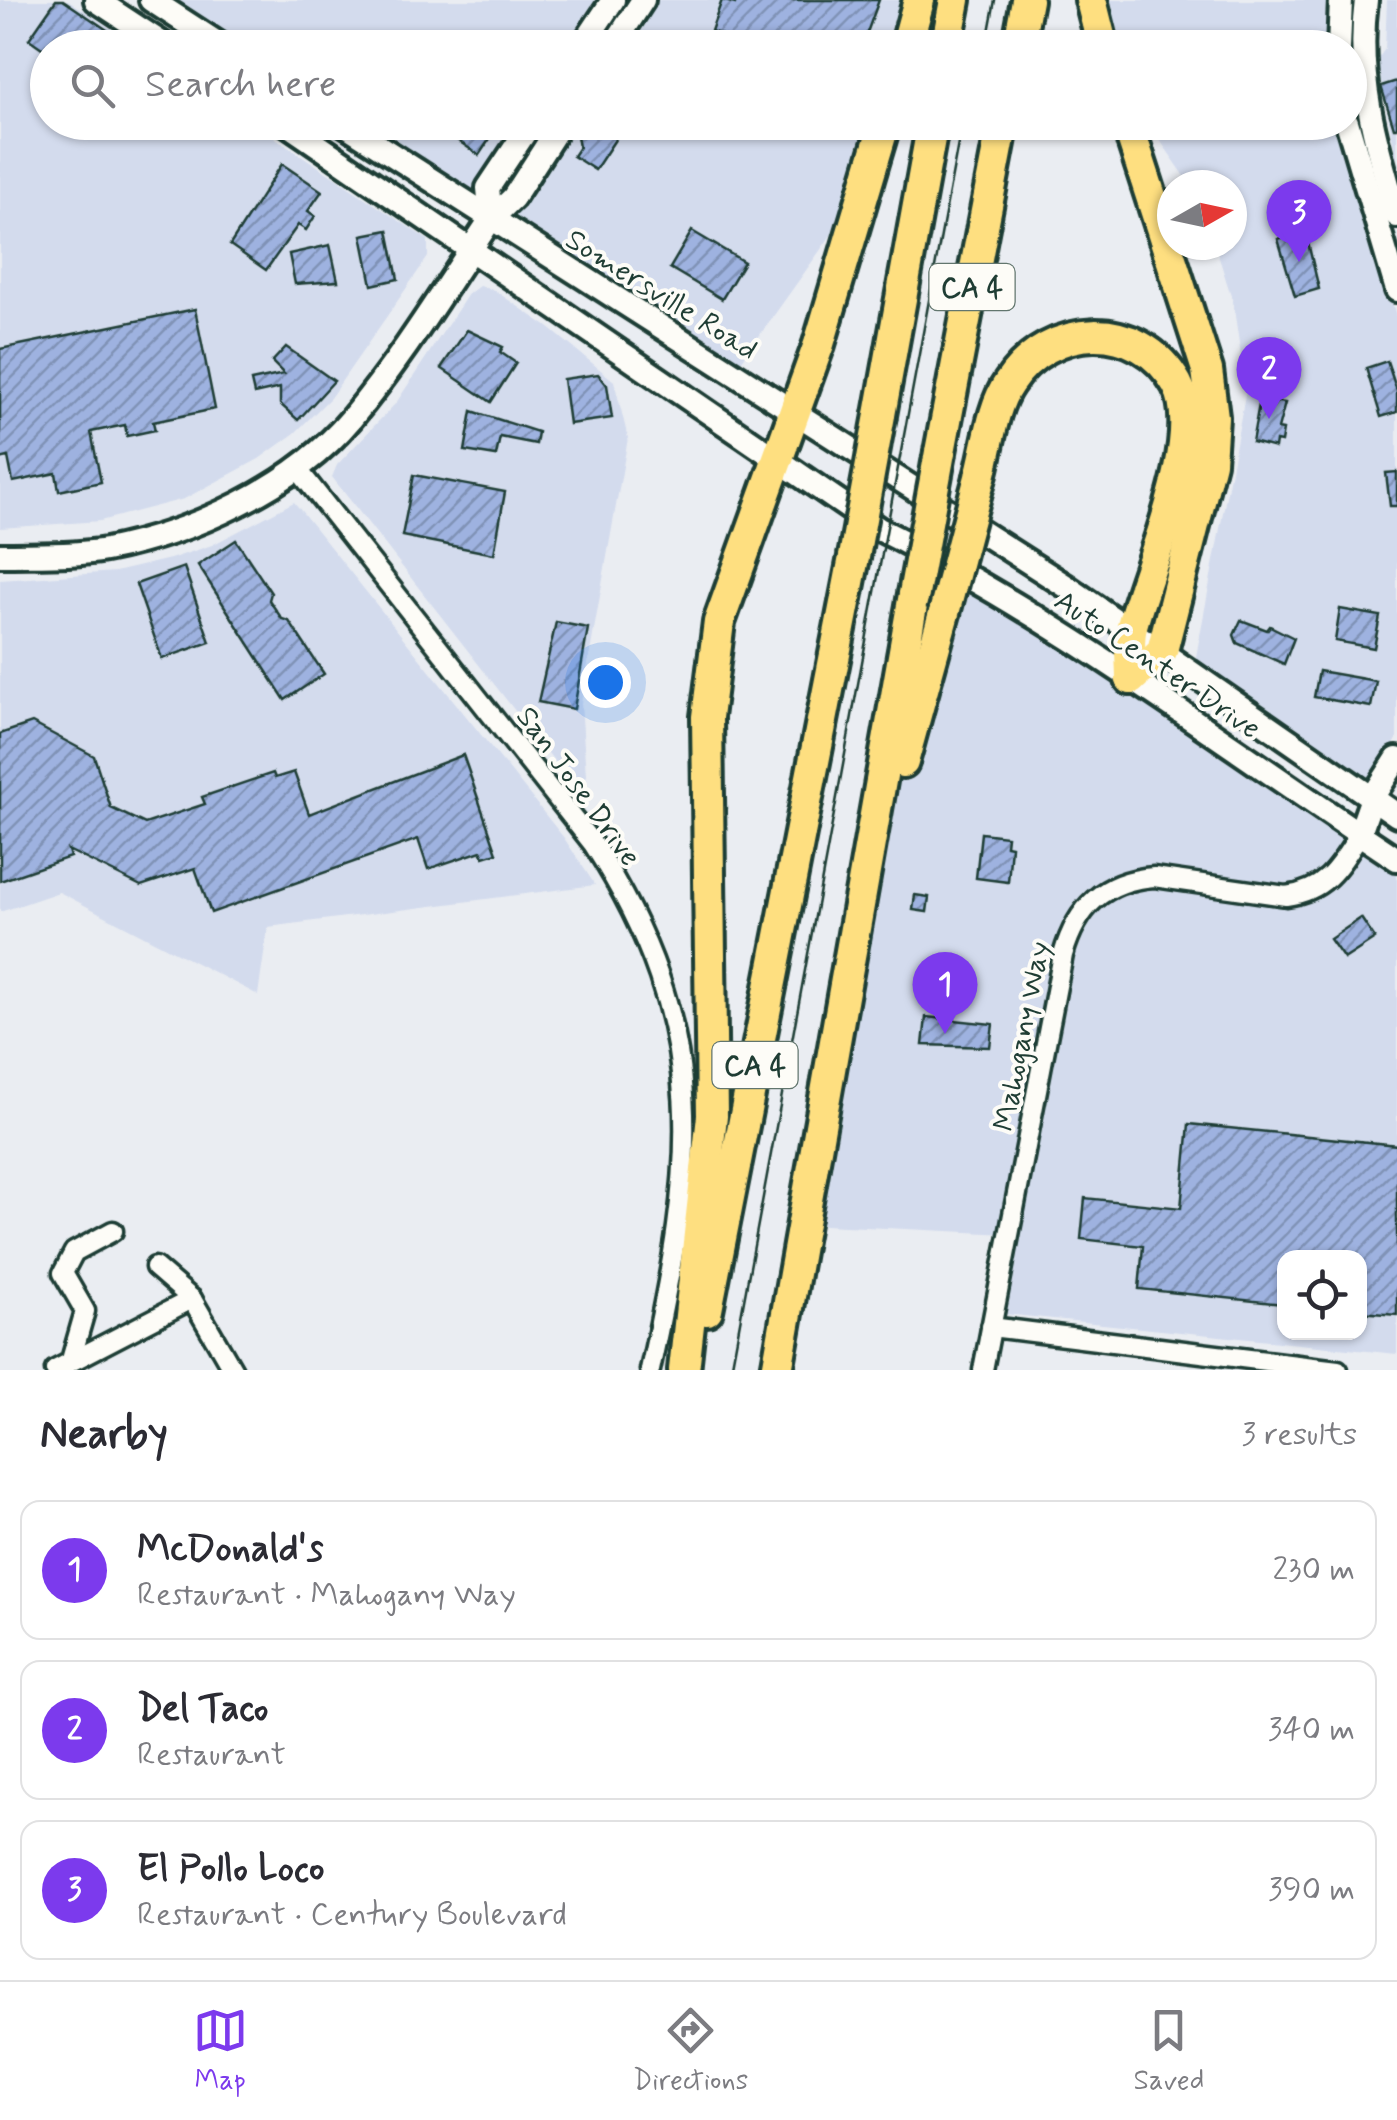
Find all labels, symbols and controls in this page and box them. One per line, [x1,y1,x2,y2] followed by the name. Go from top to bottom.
[30,30,1367,140] search box
[65,58,120,113] icon: search
[145,61,336,110] text: Search here
[1157,170,1247,260] north arrow
[1266,180,1332,262] pin: 3
[558,221,765,370] street label: Somersville Road
[930,264,1014,310] road number: CA 4
[1236,336,1302,419] pin: 2
[1046,582,1268,749] street label: Auto Center Drive
[580,657,631,708] your location
[507,699,649,875] street label: San Jose Drive
[985,938,1060,1135] street label: Mahogany Way
[912,952,978,1034] pin: 1
[712,1042,798,1088] road number: CA 4
[1277,1250,1367,1340] map controls
[1277,1250,1367,1340] button: locate
[40,1408,168,1463] text: Nearby
[1241,1414,1357,1456] text: 3 results
[137,1525,324,1574] text: McDonald's
[67,1549,82,1591] text: 1
[1272,1549,1355,1591] text: 230 m
[137,1574,516,1616] text: Restaurant · Mahogany Way
[137,1685,269,1734] text: Del Taco
[67,1709,82,1751] text: 2
[1268,1709,1355,1751] text: 340 m
[137,1734,286,1776] text: Restaurant
[137,1845,325,1894] text: El Pollo Loco
[67,1869,82,1911] text: 3
[1268,1869,1355,1911] text: 390 m
[137,1894,567,1936] text: Restaurant · Century Boulevard
[193,2003,248,2100] tab: Map
[633,2003,748,2100] tab: Directions
[1134,2003,1204,2100] tab: Saved

